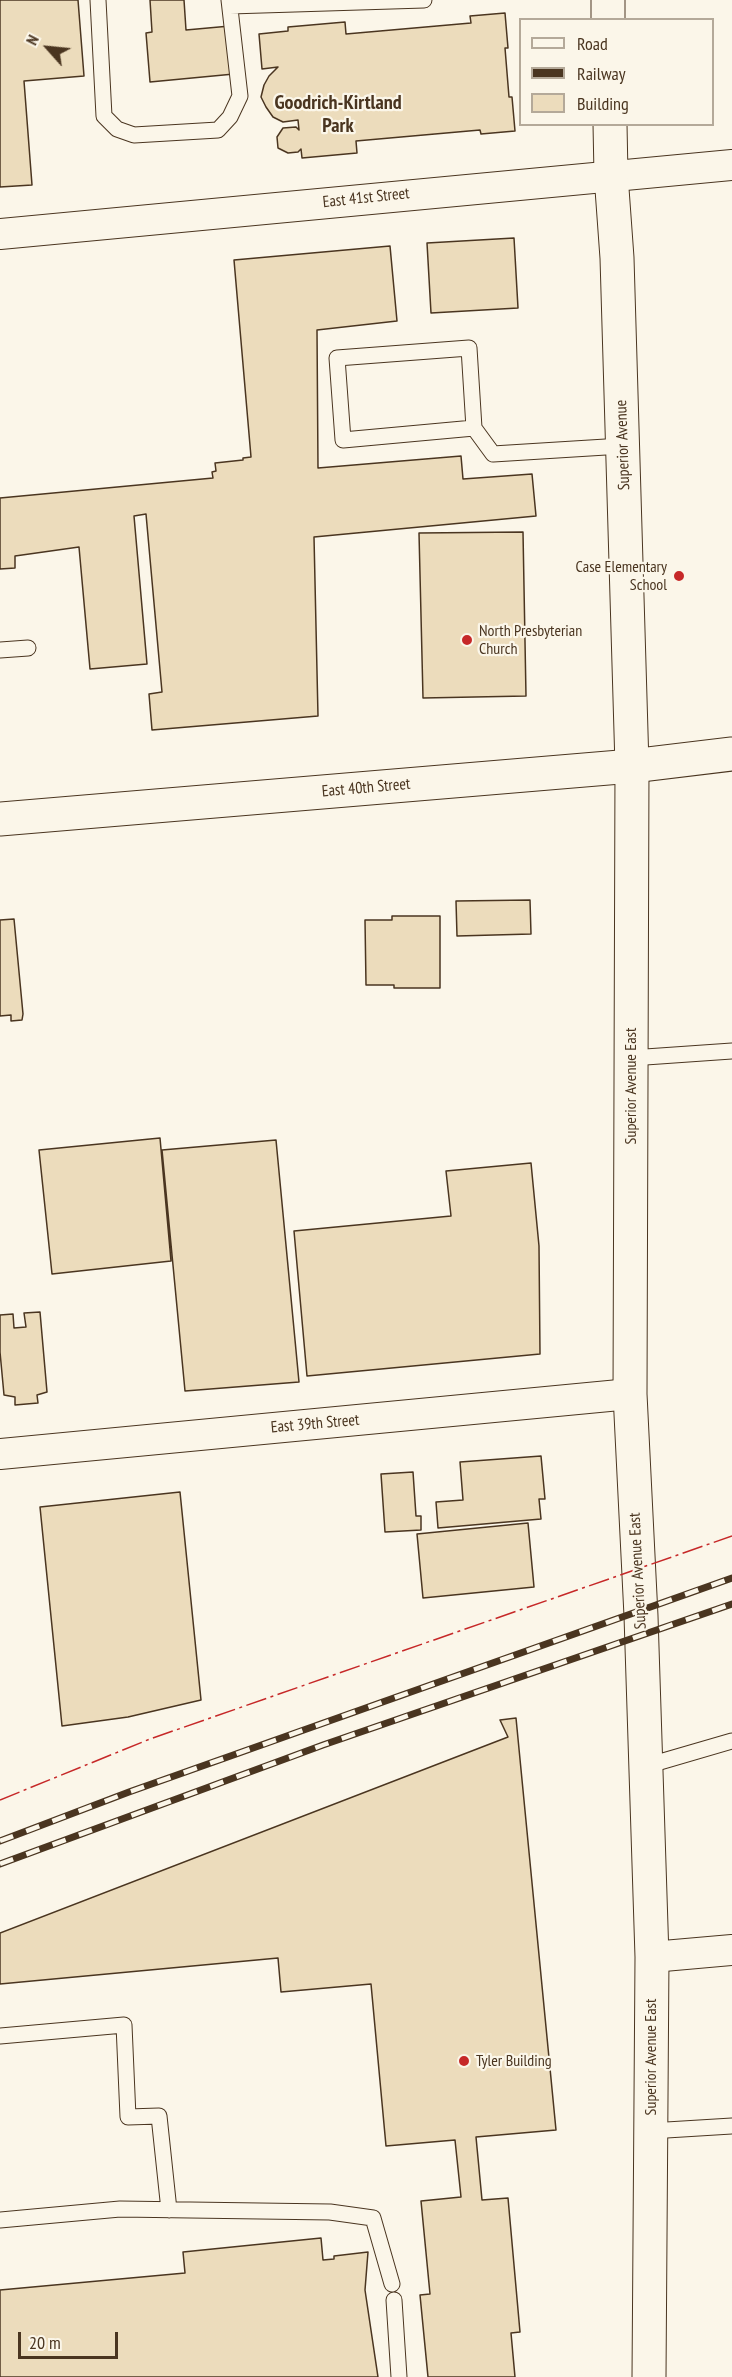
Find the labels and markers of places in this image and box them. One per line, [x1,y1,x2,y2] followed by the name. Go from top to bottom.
[576,557,667,595] place label: Case Elementary School
[672,569,686,583] marker: Case Elementary School
[479,621,582,659] place label: North Presbyterian Church
[460,633,474,647] marker: North Presbyterian Church
[476,2051,552,2071] place label: Tyler Building
[457,2054,471,2068] marker: Tyler Building

